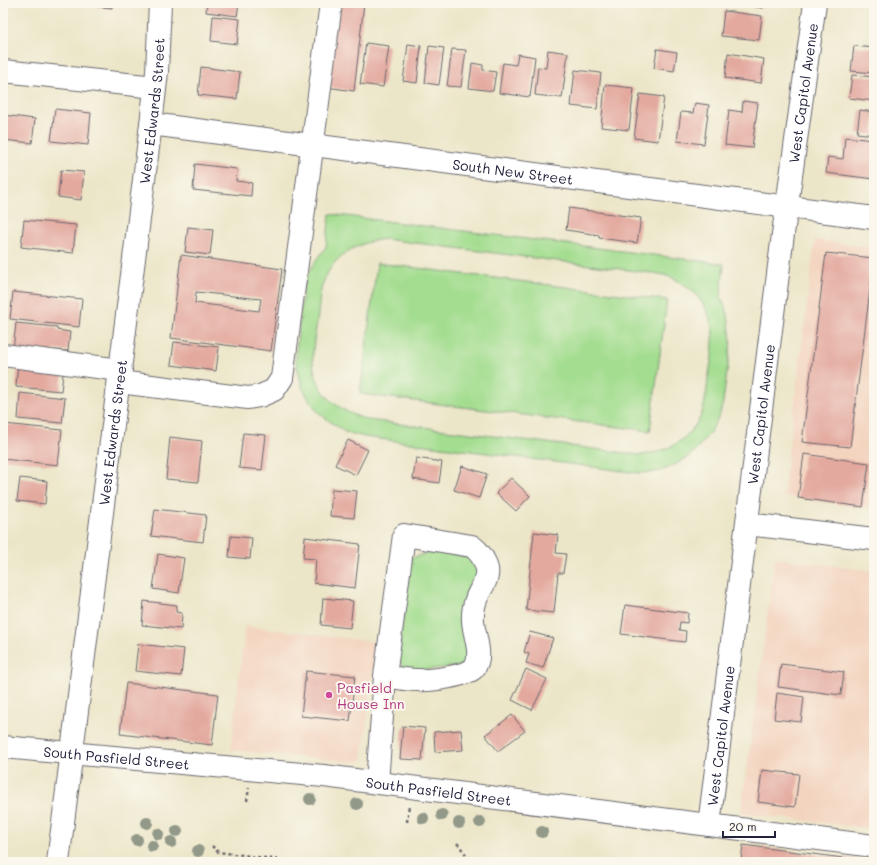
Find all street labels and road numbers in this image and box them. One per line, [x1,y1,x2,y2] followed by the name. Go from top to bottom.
[783,22,822,164] street label: West Capitol Avenue
[134,37,168,185] street label: West Edwards Street
[452,154,574,188] street label: South New Street
[742,343,779,485] street label: West Capitol Avenue
[94,358,131,506] street label: West Edwards Street
[702,665,738,807] street label: West Capitol Avenue
[43,741,190,773] street label: South Pasfield Street
[365,772,513,809] street label: South Pasfield Street

